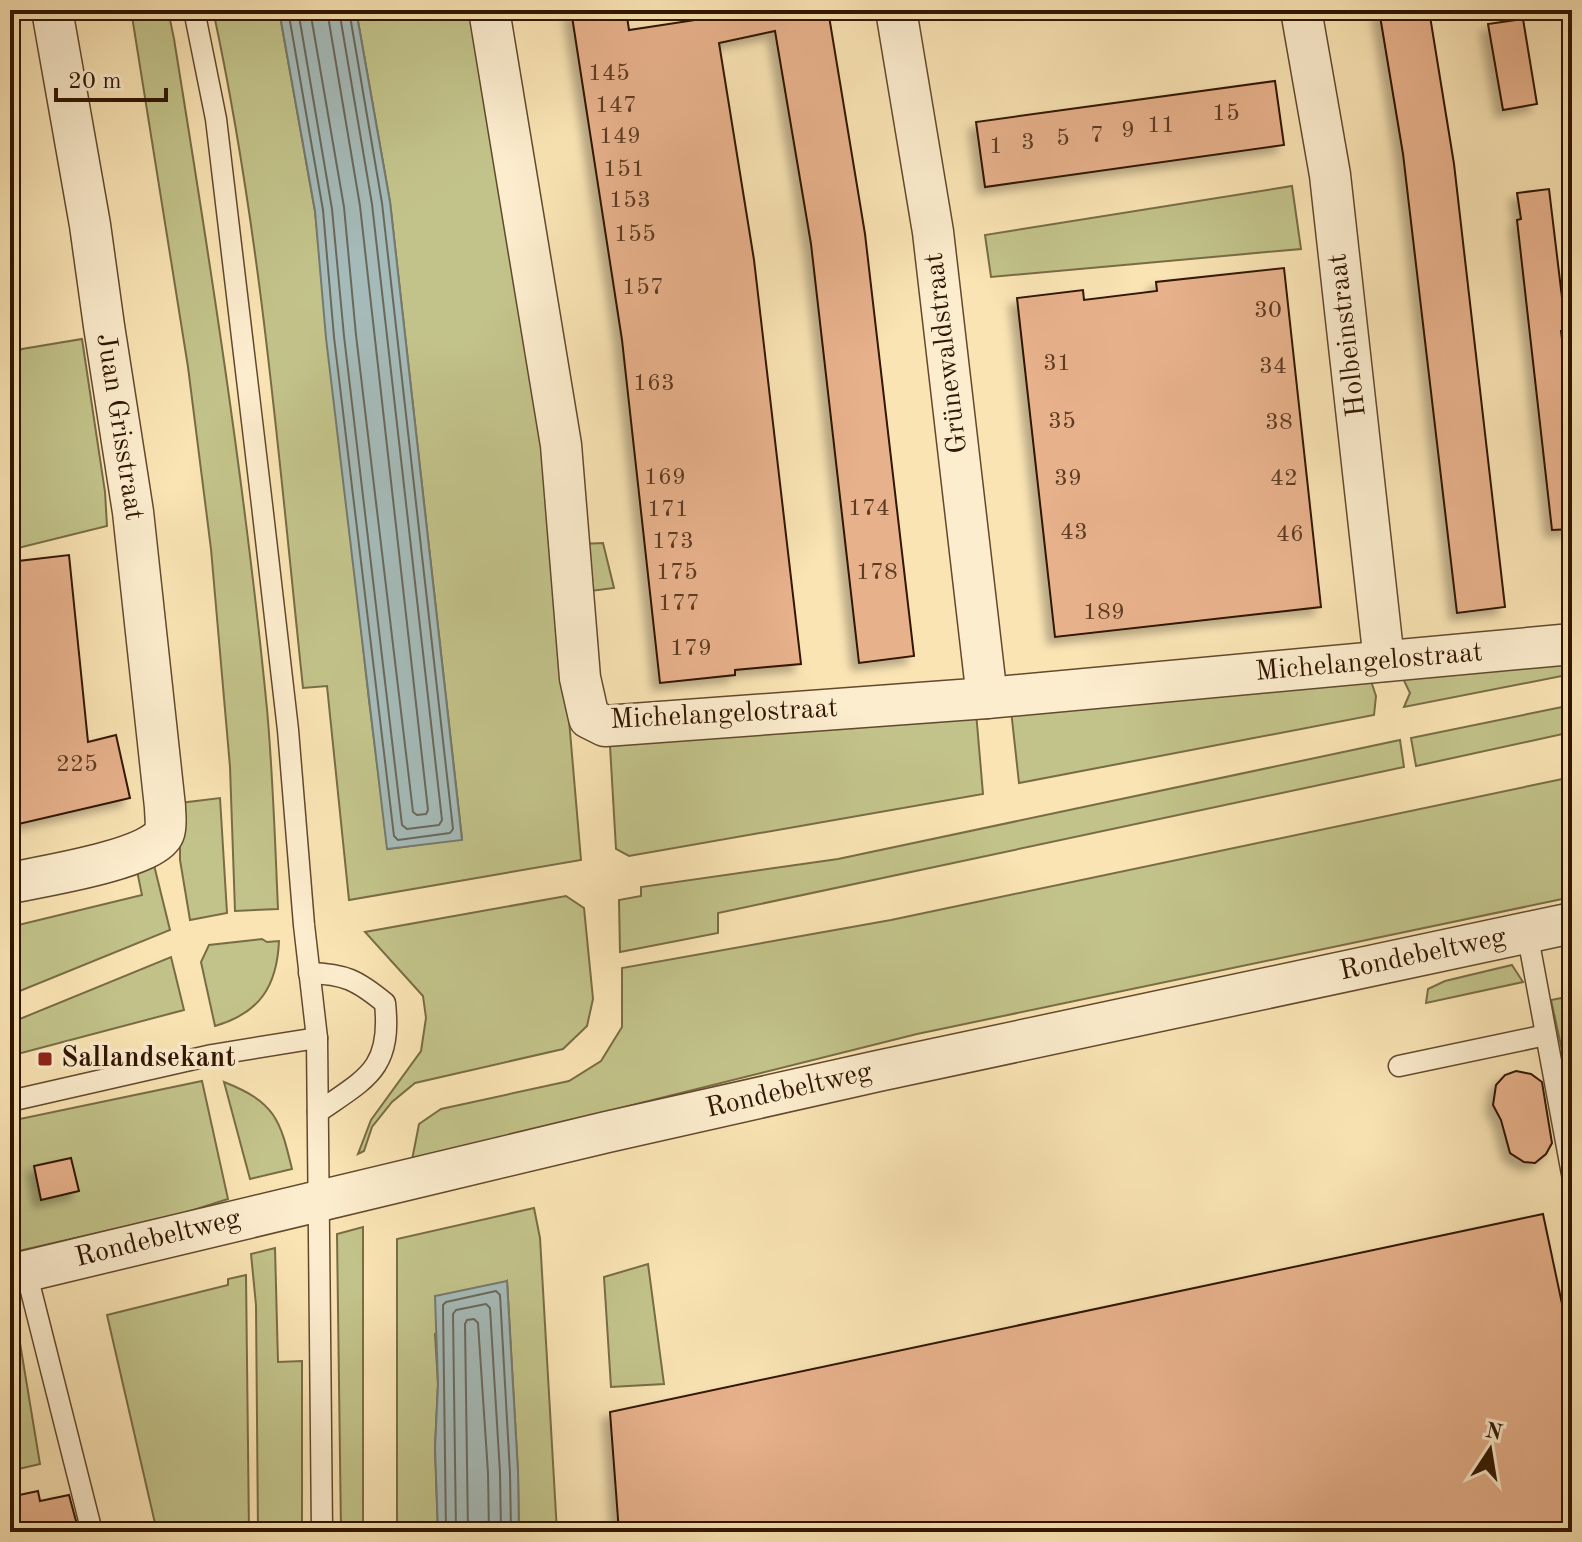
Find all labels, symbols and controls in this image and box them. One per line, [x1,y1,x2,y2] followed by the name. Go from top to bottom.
[56,52,166,102] scale bar
[588,62,630,86] house number: 145
[68,70,122,94] text: 20 m
[595,94,637,118] house number: 147
[1212,102,1240,126] house number: 15
[1147,114,1175,138] house number: 11
[1121,119,1135,143] house number: 9
[1090,124,1104,148] house number: 7
[599,125,641,149] house number: 149
[1056,127,1070,151] house number: 5
[1021,131,1035,155] house number: 3
[989,135,1003,159] house number: 1
[603,158,645,182] house number: 151
[609,189,651,213] house number: 153
[614,223,656,247] house number: 155
[921,251,973,455] street label: Grünewaldstraat
[1324,252,1372,418] street label: Holbeinstraat
[622,276,664,300] house number: 157
[1254,299,1282,323] house number: 30
[90,331,148,523] street label: Juan Grisstraat
[1043,352,1071,376] house number: 31
[1259,355,1287,379] house number: 34
[633,372,675,396] house number: 163
[1048,410,1076,434] house number: 35
[1265,411,1293,435] house number: 38
[644,466,686,490] house number: 169
[1054,467,1082,491] house number: 39
[1270,467,1298,491] house number: 42
[848,497,890,521] house number: 174
[647,498,689,522] house number: 171
[1060,521,1088,545] house number: 43
[1276,523,1304,547] house number: 46
[652,530,694,554] house number: 173
[656,561,698,585] house number: 175
[856,561,898,585] house number: 178
[658,592,700,616] house number: 177
[1083,601,1125,625] house number: 189
[670,637,712,661] house number: 179
[1254,639,1484,687] street label: Michelangelostraat
[609,695,839,735] street label: Michelangelostraat
[56,753,98,777] house number: 225
[1337,924,1509,986] street label: Rondebeltweg
[61,1045,236,1073] place label: Sallandsekant
[36,1050,54,1068] marker: Sallandsekant
[703,1058,875,1124] street label: Rondebeltweg
[72,1205,244,1273] street label: Rondebeltweg
[1450,1410,1530,1490] north arrow
[1483,1420,1504,1445] text: N

